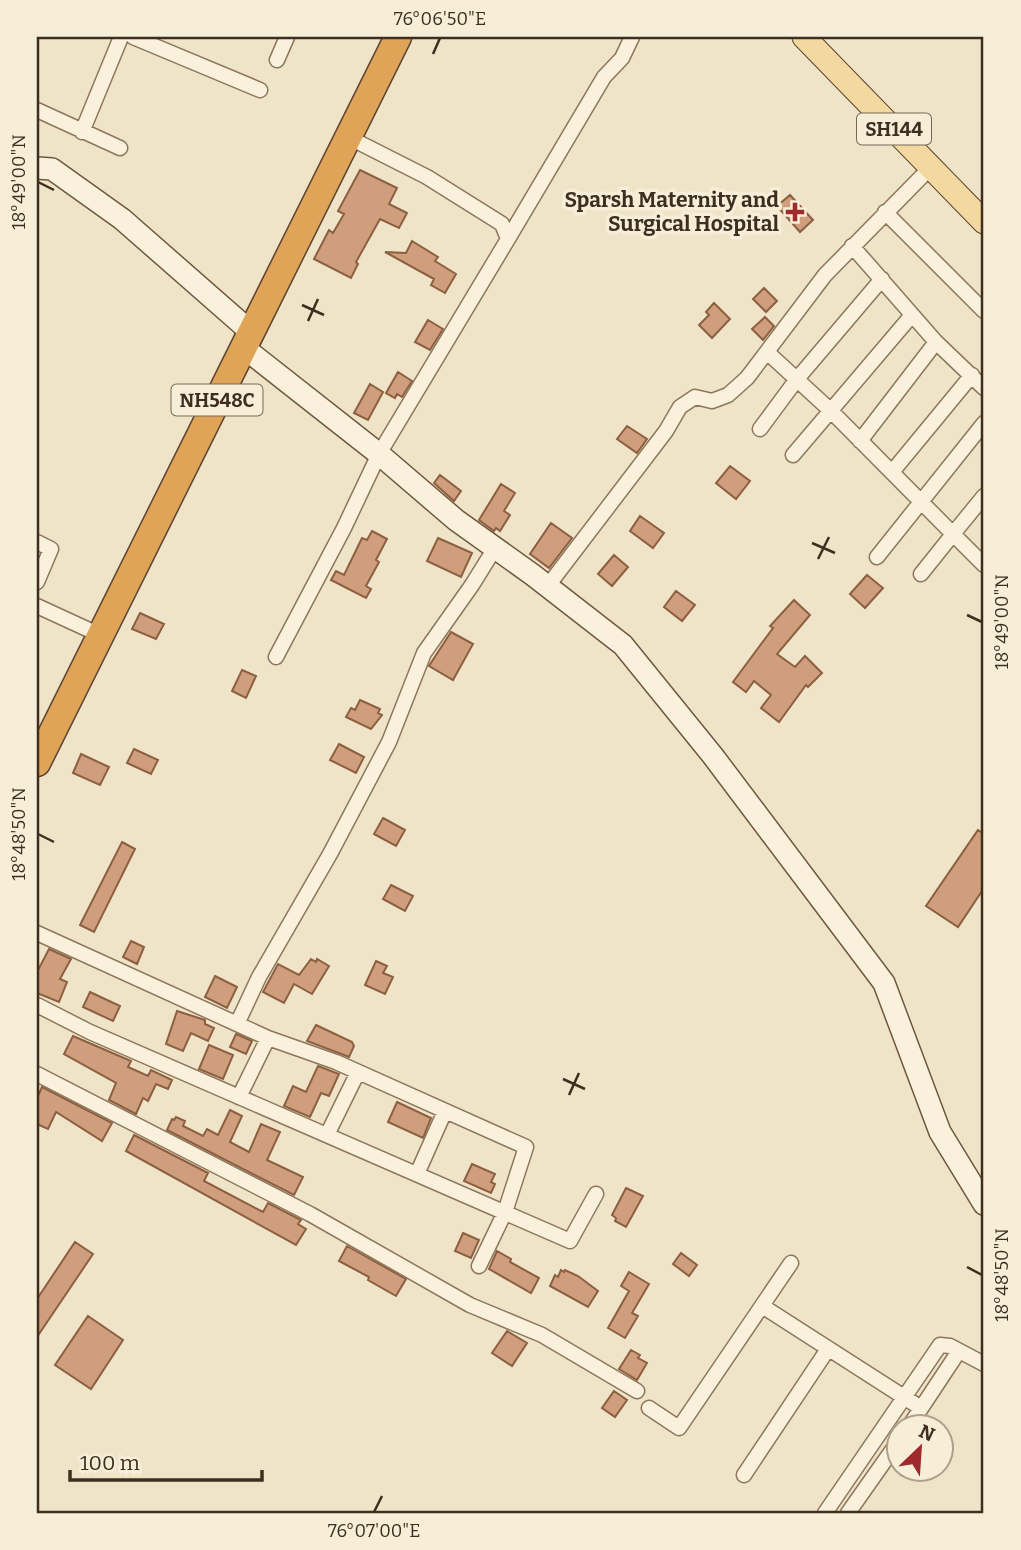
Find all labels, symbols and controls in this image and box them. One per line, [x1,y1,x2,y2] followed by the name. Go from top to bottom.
[394,8,486,30] text: 76°06'50"E
[857,113,931,144] road number: SH144
[8,134,30,230] text: 18°49'00"N
[564,187,779,237] place label: Sparsh Maternity and Surgical Hospital
[785,202,805,222] marker: Sparsh Maternity and Surgical Hospital
[172,384,262,416] road number: NH548C
[991,574,1013,670] text: 18°49'00"N
[8,787,30,881] text: 18°48'50"N
[991,1228,1013,1322] text: 18°48'50"N
[884,1414,954,1484] north arrow
[915,1420,939,1447] text: N
[70,1438,262,1482] scale bar
[80,1450,140,1476] text: 100 m
[328,1520,420,1542] text: 76°07'00"E

